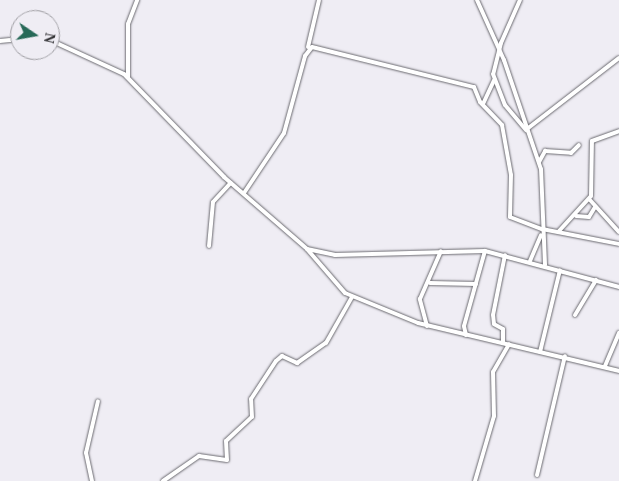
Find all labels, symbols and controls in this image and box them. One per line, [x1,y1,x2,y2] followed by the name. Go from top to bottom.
[10,10,60,60] north arrow
[41,32,58,45] text: N

